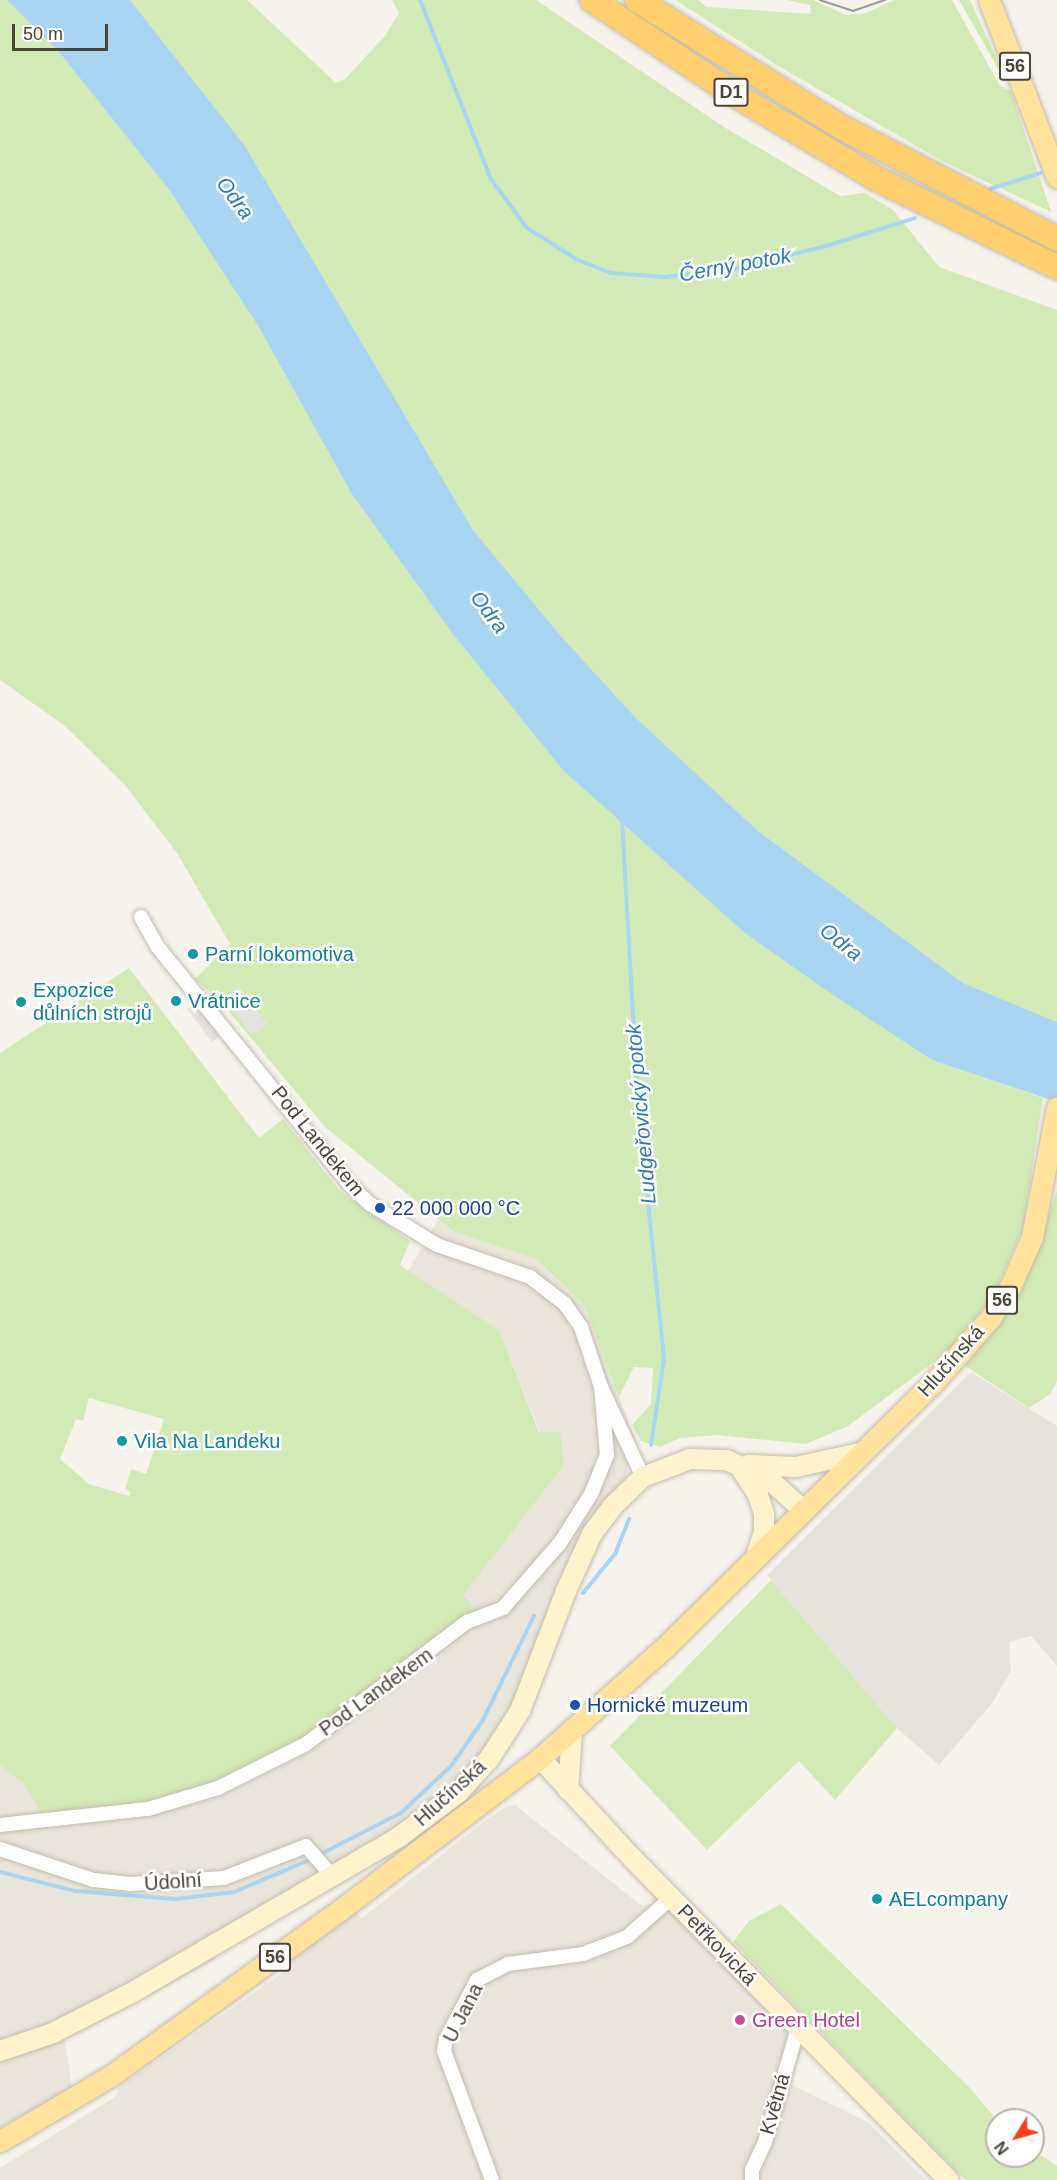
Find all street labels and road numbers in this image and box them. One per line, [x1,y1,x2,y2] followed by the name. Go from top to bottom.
[998,51,1032,81] road number: 56
[713,77,749,107] road number: D1
[266,1081,370,1201] street label: Pod Landekem
[986,1285,1018,1315] road number: 56
[913,1320,989,1402] street label: Hlučínská
[315,1643,437,1741] street label: Pod Landekem
[409,1755,491,1831] street label: Hlučínská
[143,1868,203,1896] street label: Údolní
[672,1899,762,1991] street label: Petřkovická
[258,1942,292,1972] road number: 56
[438,1979,488,2047] street label: U Jana
[755,2071,795,2137] street label: Květná

